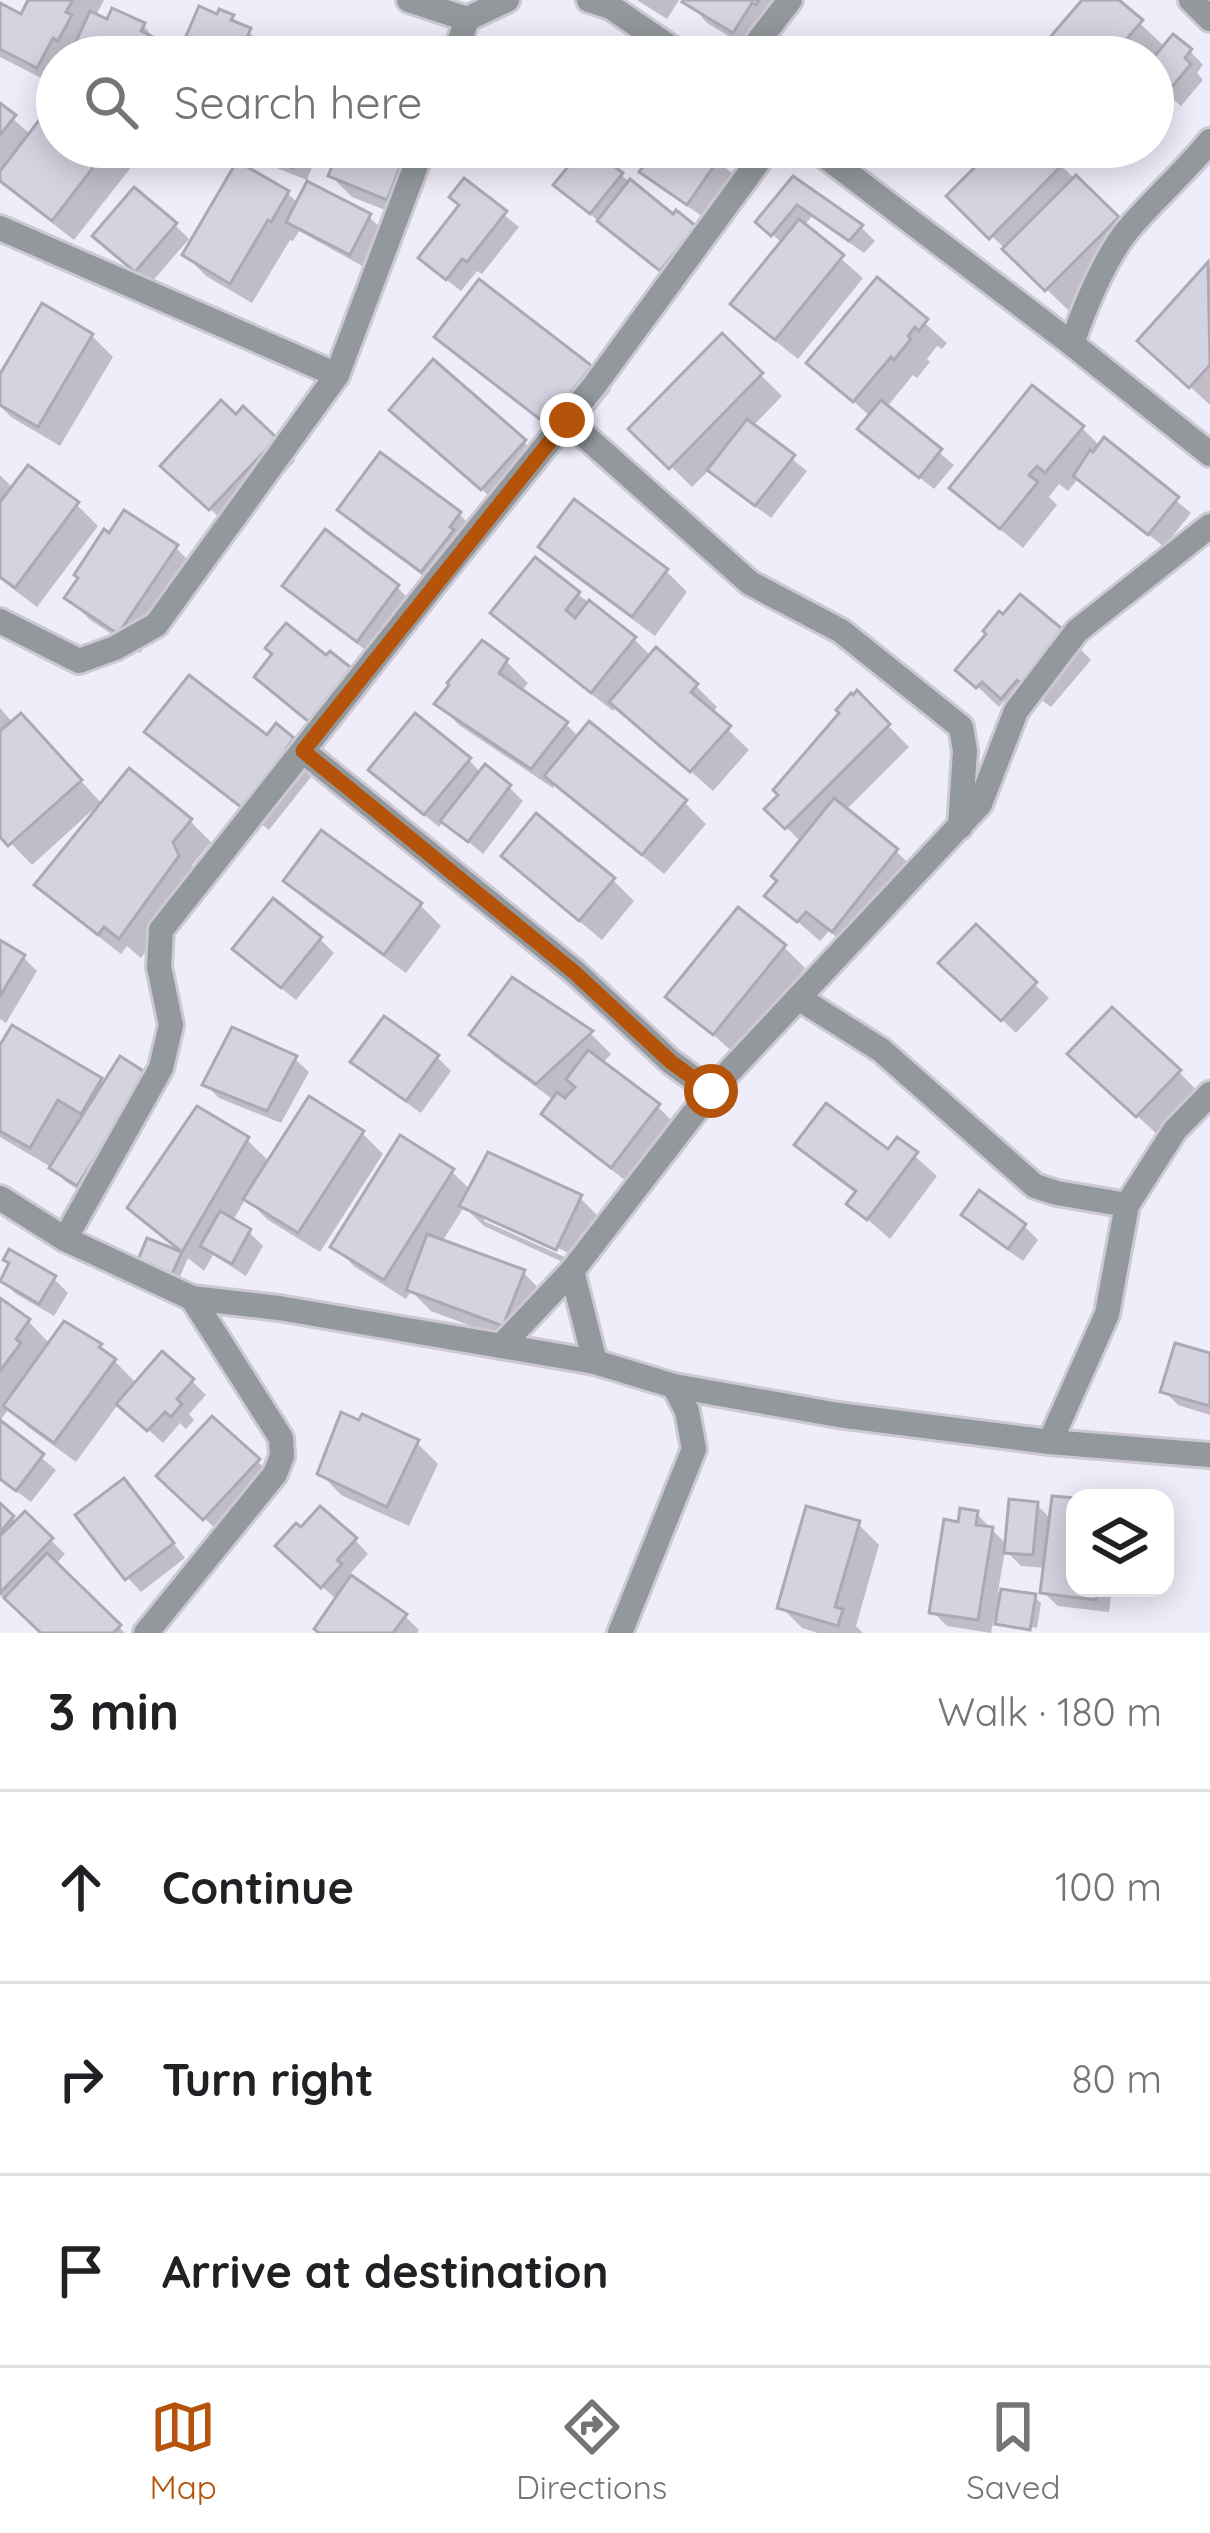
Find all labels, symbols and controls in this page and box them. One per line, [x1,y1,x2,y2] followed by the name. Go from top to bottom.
[36,36,1174,168] search box
[78,69,144,135] icon: search
[174,74,422,130] text: Search here
[540,393,594,447] route end
[684,1064,738,1118] route start
[1066,1489,1174,1597] map controls
[1066,1489,1174,1597] button: layers
[48,1679,179,1743] text: 3 min
[937,1687,1162,1736] text: Walk · 180 m
[48,1854,114,1920] icon: ahead
[162,1859,354,1915] text: Continue
[1055,1862,1162,1911] text: 100 m
[48,2046,114,2112] icon: right
[162,2051,374,2107] text: Turn right
[1072,2054,1162,2103] text: 80 m
[48,2238,114,2304] icon: arrive
[162,2243,608,2299] text: Arrive at destination
[150,2394,217,2507] tab: Map
[516,2394,667,2507] tab: Directions
[966,2394,1060,2507] tab: Saved

